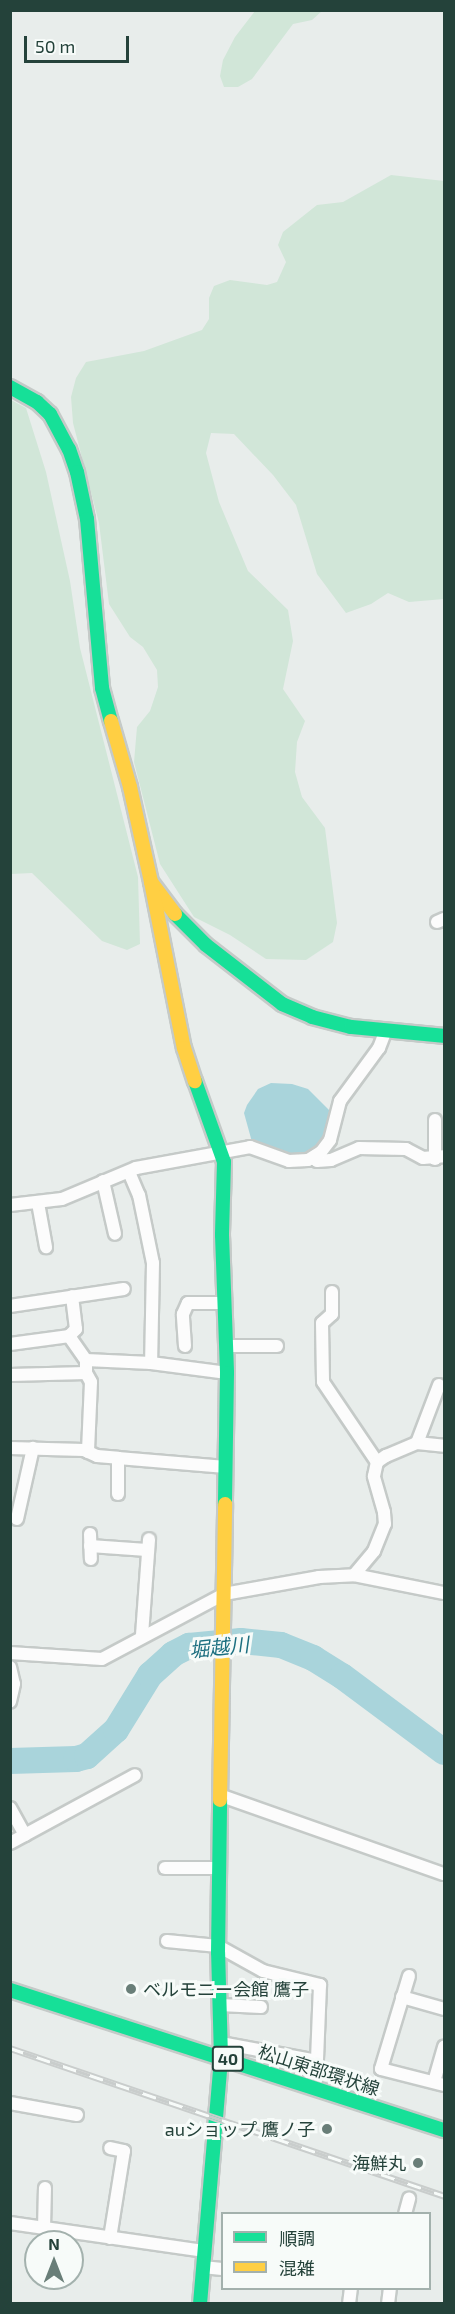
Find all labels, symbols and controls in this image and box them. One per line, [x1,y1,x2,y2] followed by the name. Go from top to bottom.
[27,24,132,62] scale bar
[35,35,75,57] text: 50 m
[188,1632,250,1662] water label: 堀越川
[143,1978,309,2000] place label: ベルモニー会館 鷹子
[124,1982,138,1996] marker: ベルモニー会館 鷹子
[256,2040,382,2100] street label: 松山東部環状線
[212,2046,244,2072] road number: 40
[165,2118,315,2140] place label: auショップ 鷹ノ子
[320,2122,334,2136] marker: auショップ 鷹ノ子
[352,2152,406,2174] place label: 海鮮丸
[411,2156,425,2170] marker: 海鮮丸
[221,2212,431,2290] legend
[279,2227,315,2249] text: 順調
[24,2230,84,2290] north arrow
[48,2234,60,2253] text: N
[279,2257,315,2279] text: 混雑

